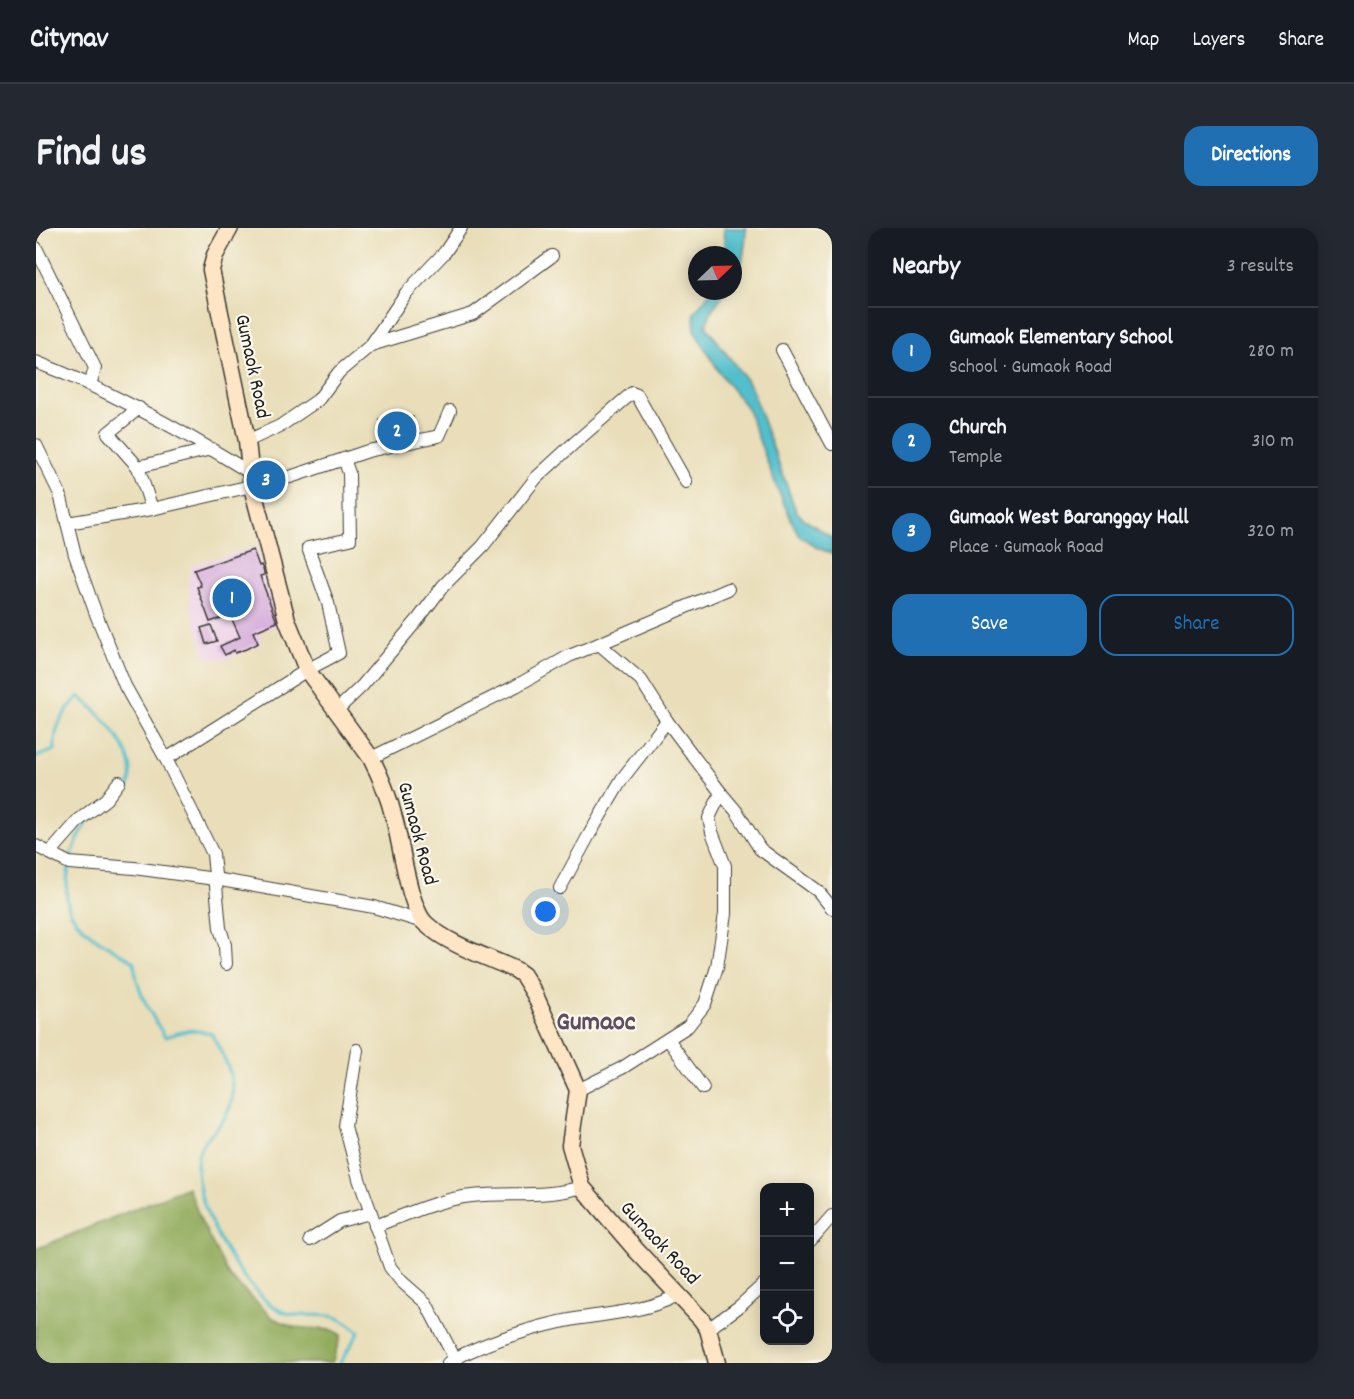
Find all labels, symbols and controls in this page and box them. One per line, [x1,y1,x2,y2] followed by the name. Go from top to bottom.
[30,21,108,61] text: Citynav
[1128,26,1159,56] text: Map
[1192,26,1245,56] text: Layers
[1278,26,1324,56] text: Share
[36,126,147,186] text: Find us
[1184,126,1318,186] button: Directions
[688,246,742,300] north arrow
[892,249,960,286] text: Nearby
[1227,253,1294,281] text: 3 results
[225,312,277,422] street label: Gumaok Road
[949,323,1173,354] text: Gumaok Elementary School
[909,338,914,366] text: 1
[1248,338,1294,366] text: 280 m
[949,354,1112,382] text: School · Gumaok Road
[378,408,416,454] pin: 2
[949,413,1007,444] text: Church
[907,428,916,456] text: 2
[1252,428,1294,456] text: 310 m
[949,444,1002,472] text: Temple
[246,458,286,502] pin: 3
[949,503,1189,534] text: Gumaok West Baranggay Hall
[907,518,916,546] text: 3
[1247,518,1294,546] text: 320 m
[949,534,1104,562] text: Place · Gumaok Road
[212,576,252,620] pin: 1
[892,594,1087,656] button: Save
[1099,594,1294,656] button: Share
[388,779,444,889] street label: Gumaok Road
[531,897,560,926] your location
[556,1004,636,1043] district label: Gumaoc
[760,1183,814,1345] map controls
[760,1183,814,1237] button: +
[612,1195,706,1293] street label: Gumaok Road
[760,1237,814,1291] button: −
[760,1291,814,1345] button: locate

